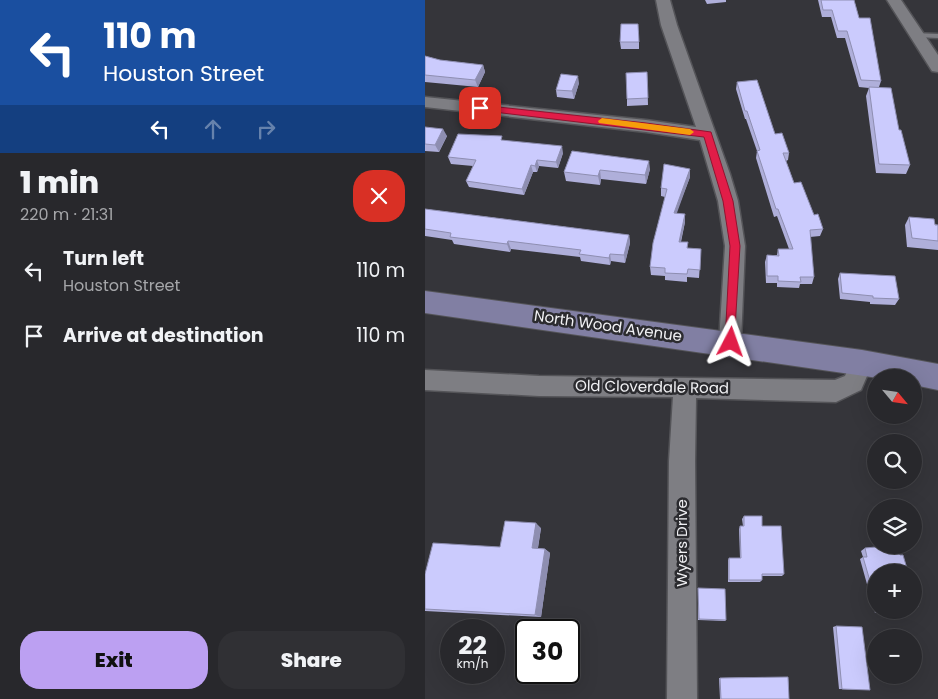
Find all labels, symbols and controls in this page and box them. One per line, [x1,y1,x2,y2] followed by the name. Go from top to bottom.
[103,11,197,60] text: 110 m
[20,20,85,85] icon: left
[103,58,264,89] text: Houston Street
[459,87,501,129] pin
[466,94,494,122] icon: arrive
[146,115,174,143] icon: left
[199,115,227,143] icon: ahead
[252,115,280,143] icon: right
[20,161,99,204] text: 1 min
[353,170,405,222] button: close
[20,203,113,226] text: 220 m · 21:31
[63,245,144,272] text: Turn left
[20,257,48,285] icon: left
[356,257,405,284] text: 110 m
[63,274,180,297] text: Houston Street
[533,305,683,346] street label: North Wood Avenue
[704,315,756,367] position arrow
[20,322,48,350] icon: arrive
[63,322,264,349] text: Arrive at destination
[356,322,405,349] text: 110 m
[867,369,923,424] north arrow
[867,369,922,684] map controls
[575,375,729,398] street label: Old Cloverdale Road
[867,434,922,489] button: search
[671,499,692,587] street label: Wyers Drive
[867,499,922,554] button: layers
[867,564,922,619] button: +
[515,619,580,684] speed limit sign: 30
[458,628,487,663] text: 22
[867,629,922,684] button: −
[20,631,208,689] button: Exit
[218,631,405,689] button: Share
[457,655,488,672] text: km/h

